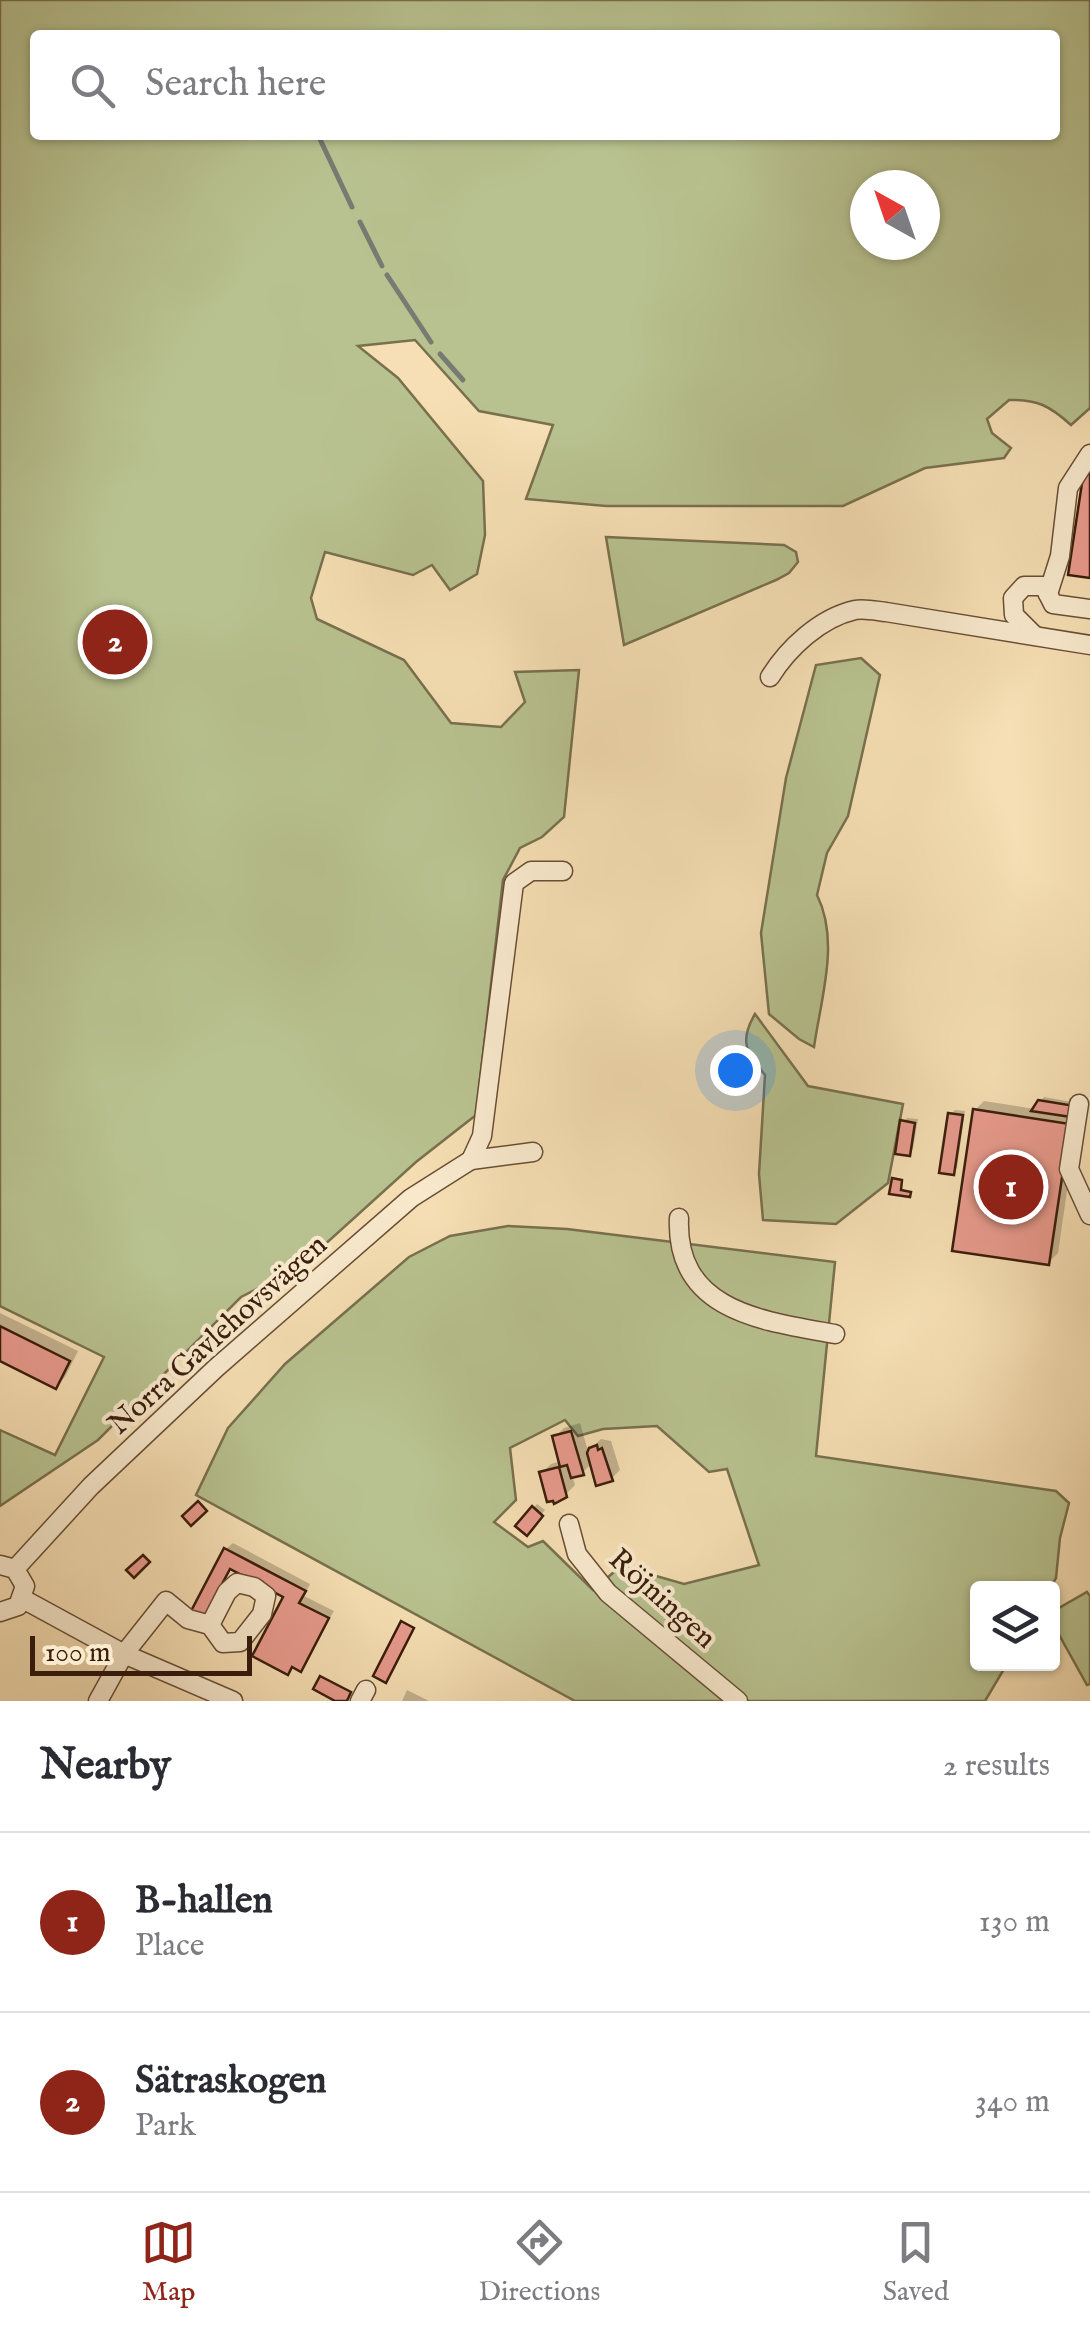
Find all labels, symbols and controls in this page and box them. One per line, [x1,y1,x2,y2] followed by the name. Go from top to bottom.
[30,30,1060,140] search box
[65,58,120,113] icon: search
[145,61,326,109] text: Search here
[850,170,940,260] north arrow
[82,604,148,680] pin: 2
[710,1045,761,1096] your location
[978,1150,1044,1224] pin: 1
[101,1227,336,1444] street label: Norra Gavlehovsvägen
[600,1541,723,1658] street label: Röjningen
[970,1581,1060,1671] map controls
[970,1581,1060,1671] button: layers
[30,1631,252,1676] scale bar
[45,1636,111,1671] text: 100 m
[40,1740,171,1793] text: Nearby
[943,1746,1050,1787] text: 2 results
[135,1878,273,1926] text: B-hallen
[67,1902,78,1943] text: 1
[979,1902,1050,1943] text: 130 m
[135,1926,205,1967] text: Place
[135,2058,326,2106] text: Sätraskogen
[65,2082,80,2123] text: 2
[975,2082,1050,2123] text: 340 m
[135,2106,196,2147] text: Park
[141,2215,196,2310] tab: Map
[478,2215,600,2310] tab: Directions
[883,2215,949,2310] tab: Saved

